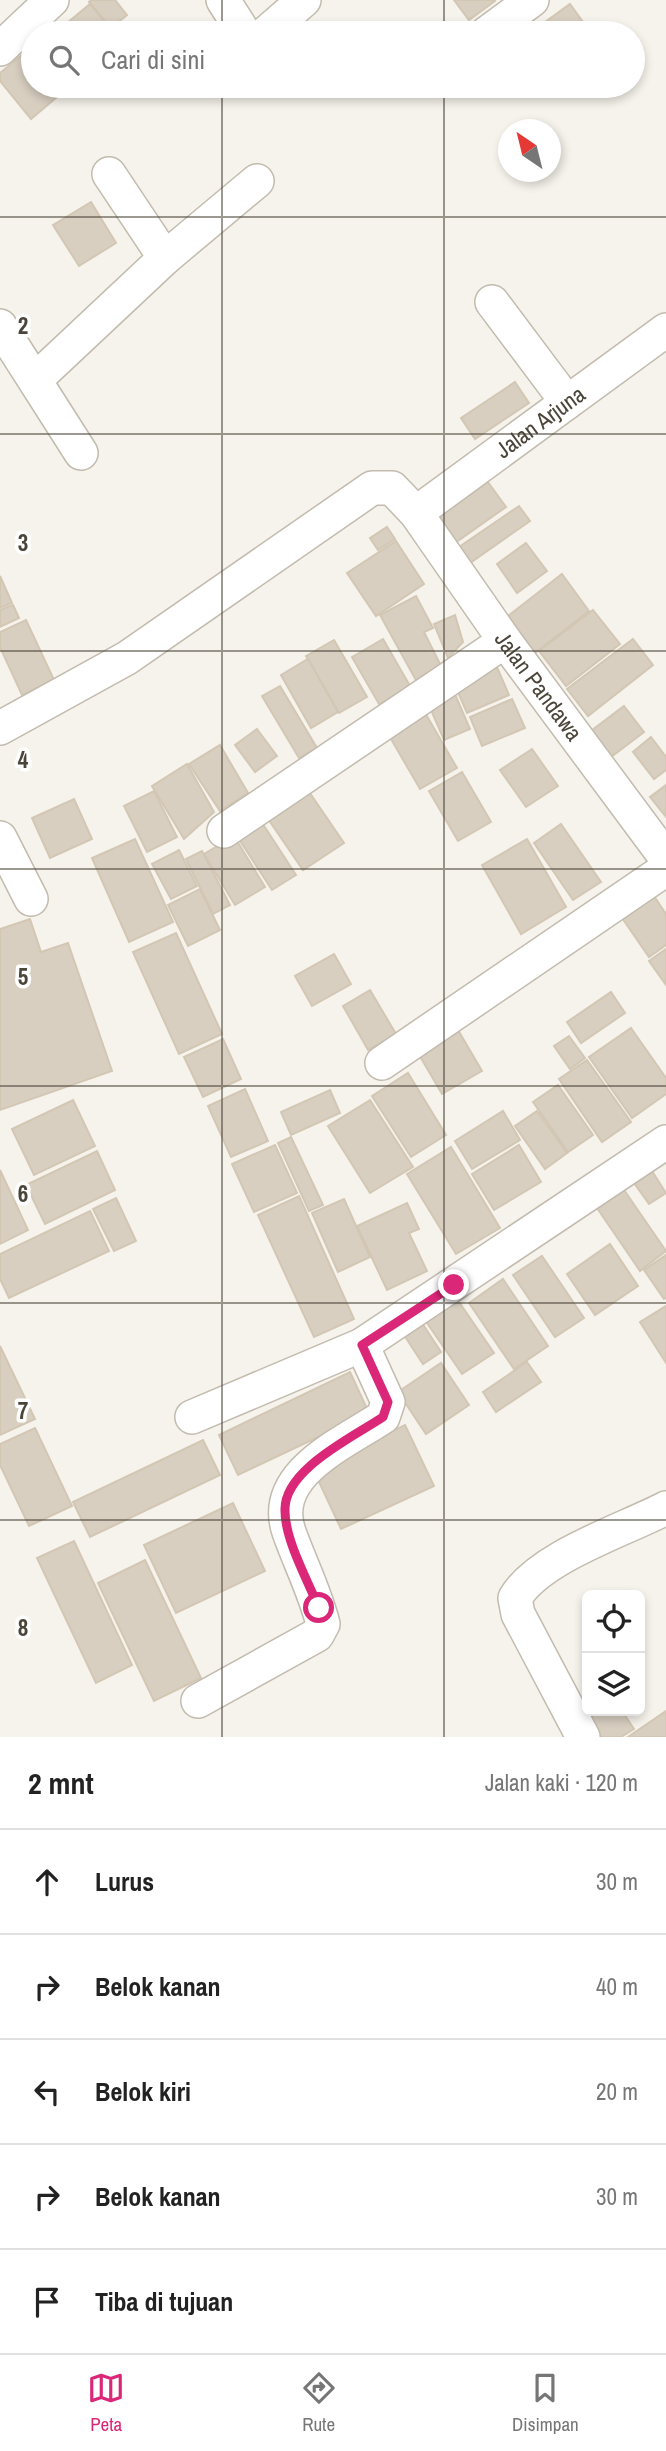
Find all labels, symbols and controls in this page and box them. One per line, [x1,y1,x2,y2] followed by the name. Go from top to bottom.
[21,21,645,98] search box
[45,41,83,79] icon: search
[101,42,205,77] text: Cari di sini
[498,119,561,182] north arrow
[18,310,28,341] text: 2
[489,378,591,465] street label: Jalan Arjuna
[18,527,28,558] text: 3
[488,625,590,747] street label: Jalan Pandawa
[18,744,29,775] text: 4
[18,961,28,992] text: 5
[18,1178,28,1209] text: 6
[438,1269,469,1300] route end
[18,1395,28,1426] text: 7
[582,1590,645,1716] map controls
[582,1590,645,1653] button: locate
[303,1592,334,1623] route start
[18,1612,28,1643] text: 8
[582,1653,645,1716] button: layers
[28,1763,94,1803] text: 2 mnt
[485,1767,638,1798] text: Jalan kaki · 120 m
[28,1863,66,1901] icon: ahead
[95,1864,154,1899] text: Lurus
[596,1866,638,1897] text: 30 m
[28,1968,66,2006] icon: right
[95,1969,221,2004] text: Belok kanan
[596,1971,638,2002] text: 40 m
[28,2073,66,2111] icon: left
[95,2074,191,2109] text: Belok kiri
[596,2076,638,2107] text: 20 m
[28,2178,66,2216] icon: right
[95,2179,221,2214] text: Belok kanan
[596,2181,638,2212] text: 30 m
[28,2283,66,2321] icon: arrive
[95,2284,233,2319] text: Tiba di tujuan
[87,2369,125,2437] tab: Peta
[300,2369,338,2437] tab: Rute
[512,2369,579,2437] tab: Disimpan

